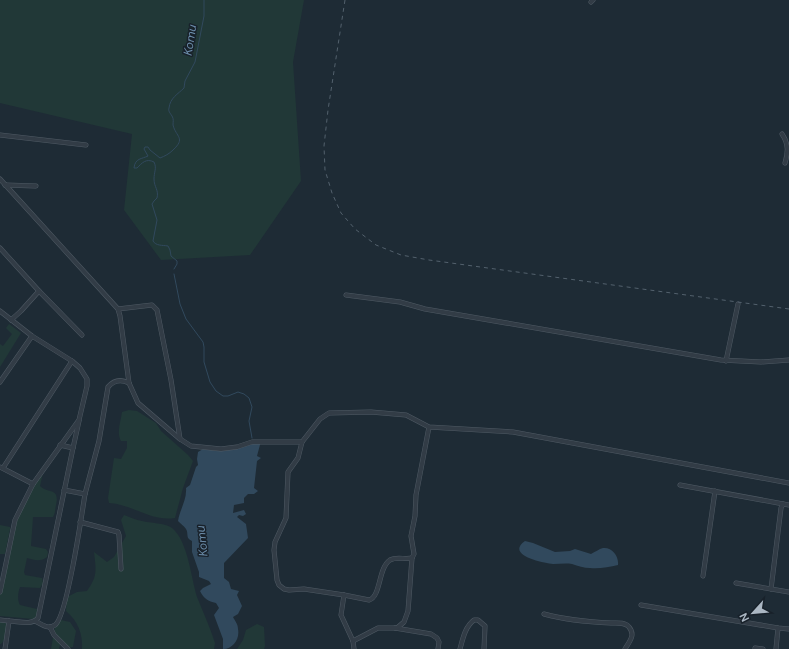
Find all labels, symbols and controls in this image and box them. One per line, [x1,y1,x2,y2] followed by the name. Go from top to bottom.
[180,23,200,57] water label: Komu
[192,525,212,557] water label: Komu
[733,593,773,633] north arrow
[736,611,752,624] text: N

